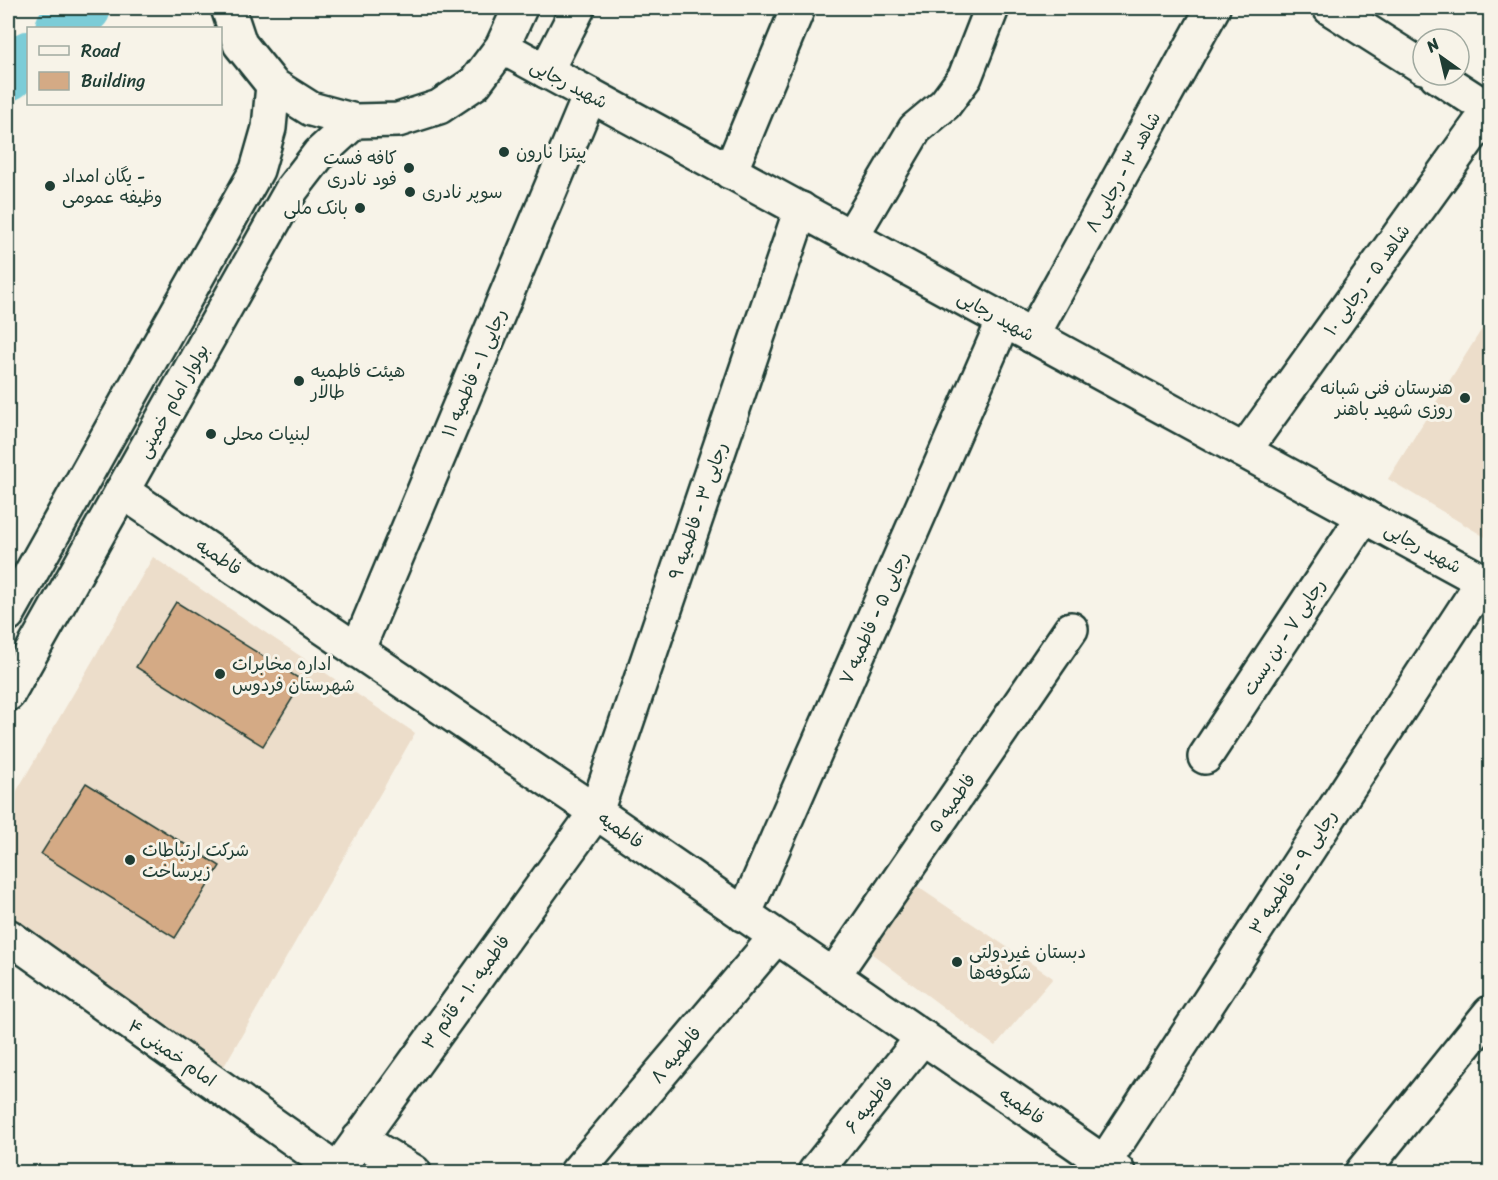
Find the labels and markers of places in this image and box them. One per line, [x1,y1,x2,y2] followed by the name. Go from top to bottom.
[516,136,587,168] place label: پیتزا نارون
[323,142,397,195] place label: کافه فست فود نادری
[497,145,511,159] marker: پیتزا نارون
[62,160,162,213] place label: یگان امداد - وظیفه عمومی
[402,161,416,175] marker: کافه فست فود نادری
[422,176,503,208] place label: سوپر نادری
[43,179,57,193] marker: یگان امداد - وظیفه عمومی
[403,185,417,199] marker: سوپر نادری
[283,192,348,224] place label: بانک ملی
[353,201,367,215] marker: بانک ملی
[309,355,405,408] place label: هيئت فاطمیه طالار
[1320,372,1453,425] place label: هنرستان فنی شبانه‌ روزی شهید باهنر
[292,374,306,388] marker: هيئت فاطمیه طالار
[1458,391,1472,405] marker: هنرستان فنی شبانه‌ روزی شهید باهنر
[223,418,310,450] place label: لبنیات محلی
[204,427,218,441] marker: لبنیات محلی
[232,648,355,701] place label: اداره مخابرات شهرستان فردوس
[213,667,227,681] marker: اداره مخابرات شهرستان فردوس
[142,834,249,887] place label: شرکت ارتباطات زیرساخت
[123,853,137,867] marker: شرکت ارتباطات زیرساخت
[969,936,1086,989] place label: دبستان غیردولتی شکوفه‌ها
[950,955,964,969] marker: دبستان غیردولتی شکوفه‌ها

